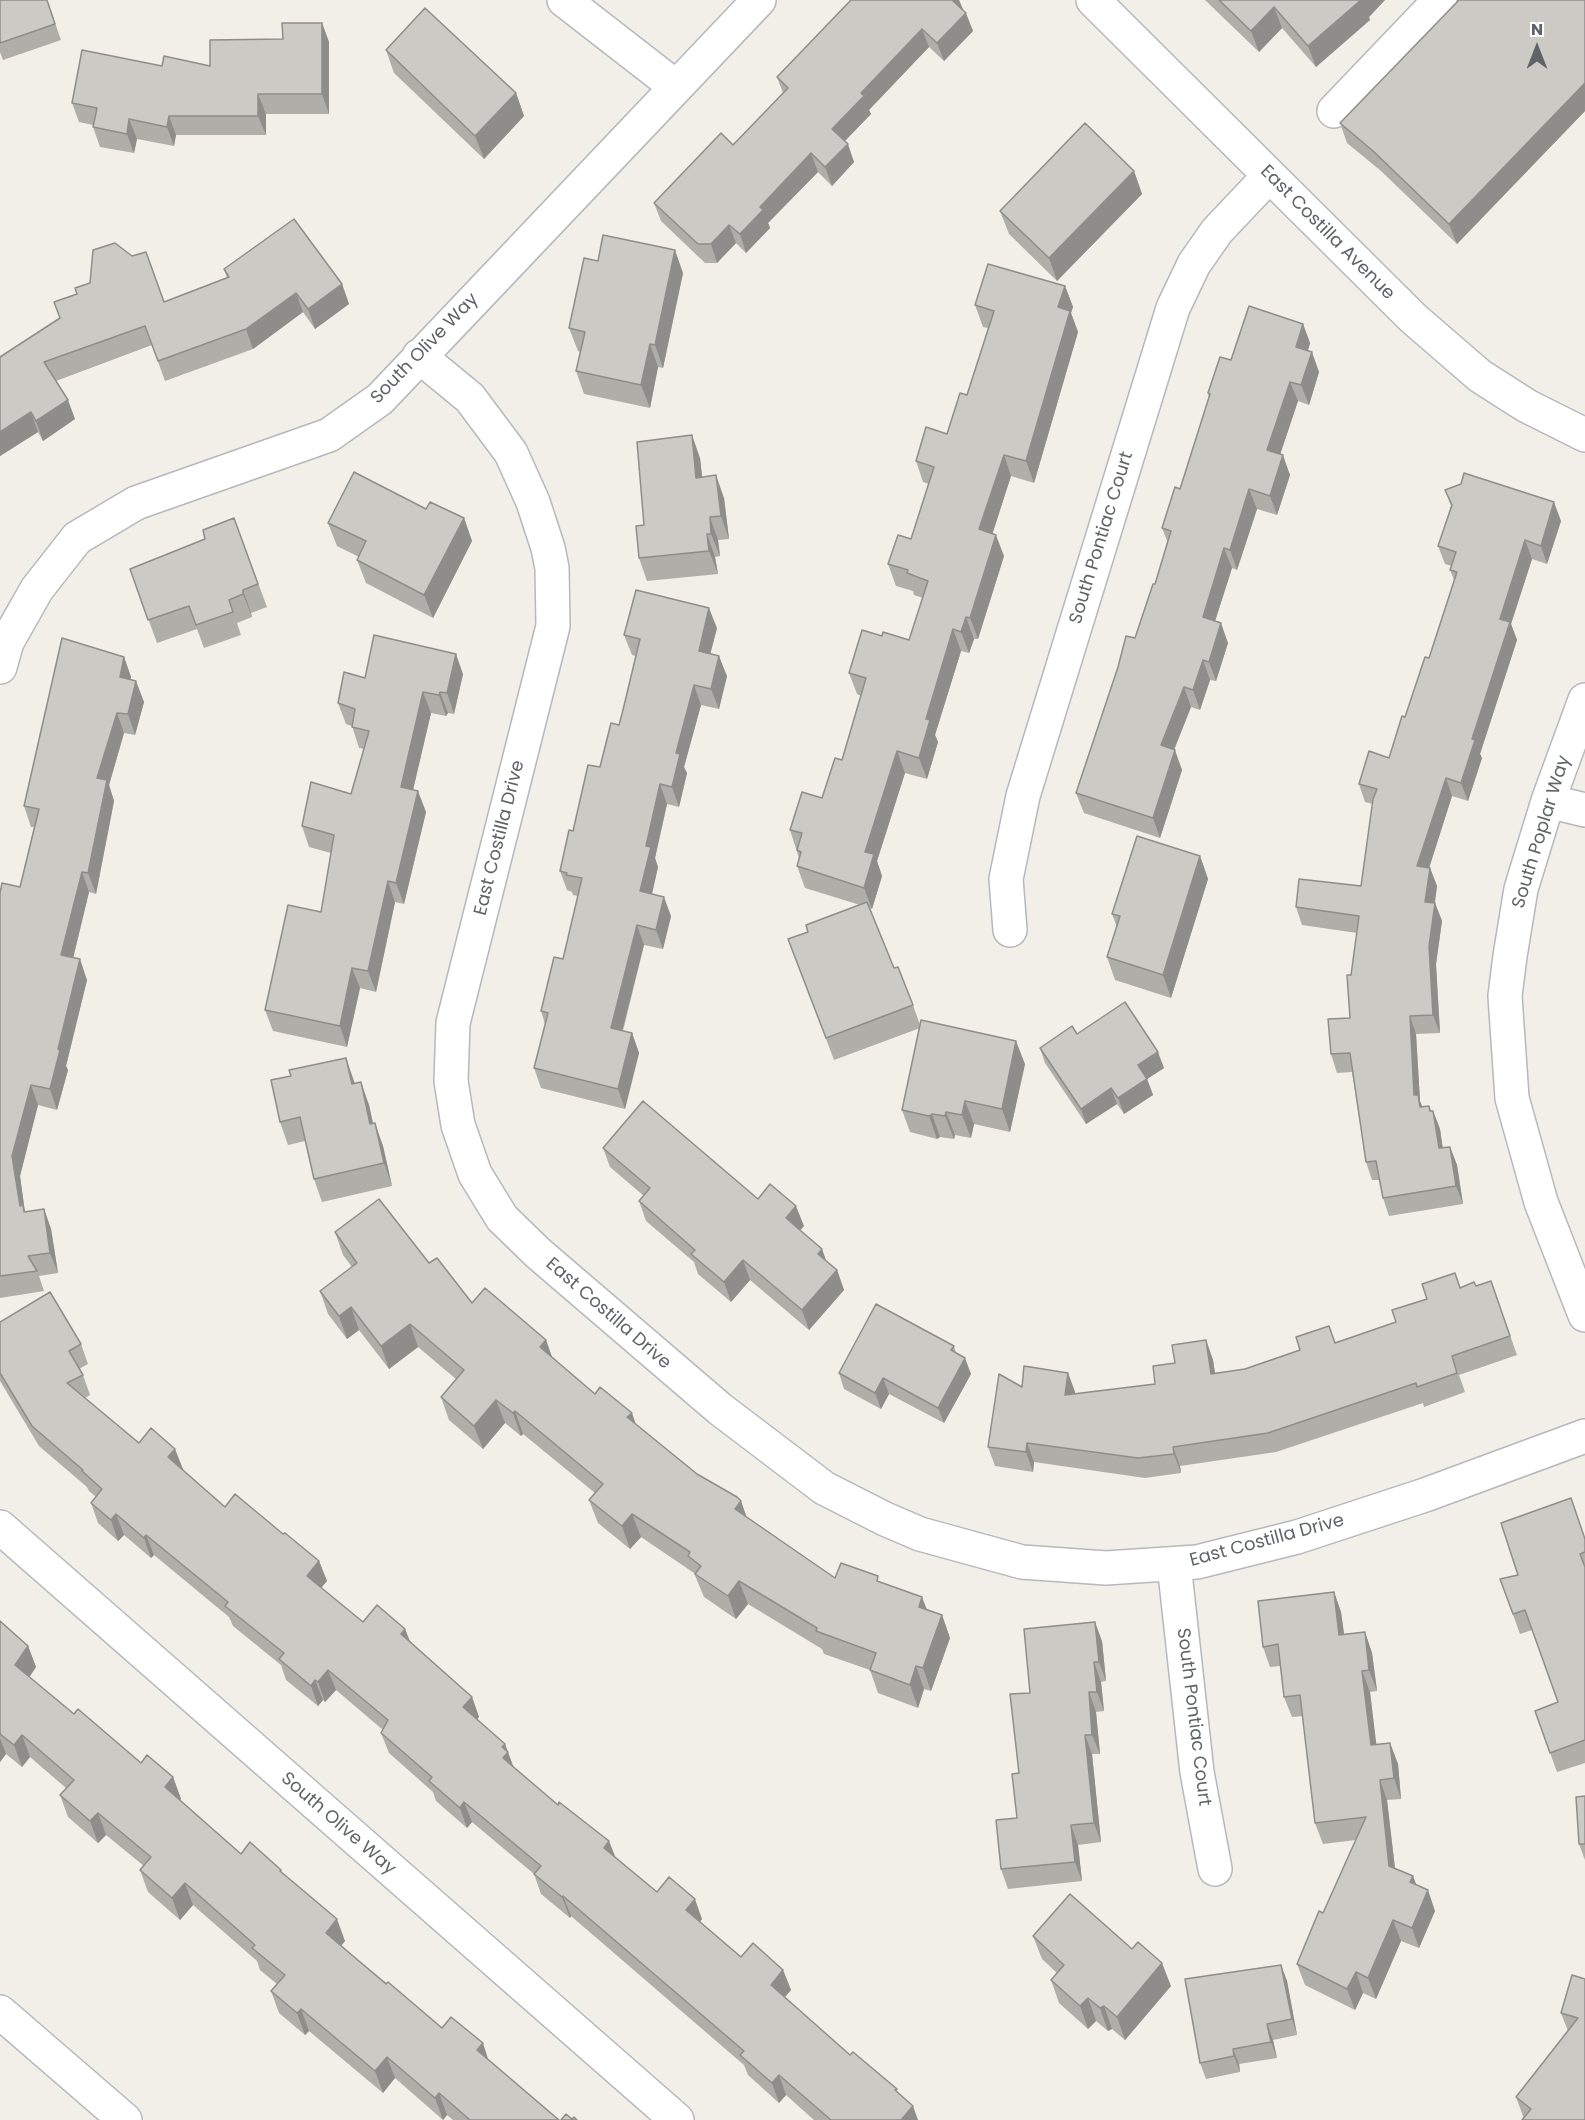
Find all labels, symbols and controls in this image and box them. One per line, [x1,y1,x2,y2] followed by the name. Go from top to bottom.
[1507,18,1567,78] north arrow
[1531,18,1543,41] text: N
[1255,161,1399,305] street label: East Costilla Avenue
[367,289,483,409] street label: South Olive Way
[1066,449,1138,627] street label: South Pontiac Court
[1508,753,1576,911] street label: South Poplar Way
[470,758,530,918] street label: East Costilla Drive
[541,1254,675,1374] street label: East Costilla Drive
[1187,1510,1347,1572] street label: East Costilla Drive
[1171,1627,1215,1807] street label: South Pontiac Court
[276,1768,400,1880] street label: South Olive Way

